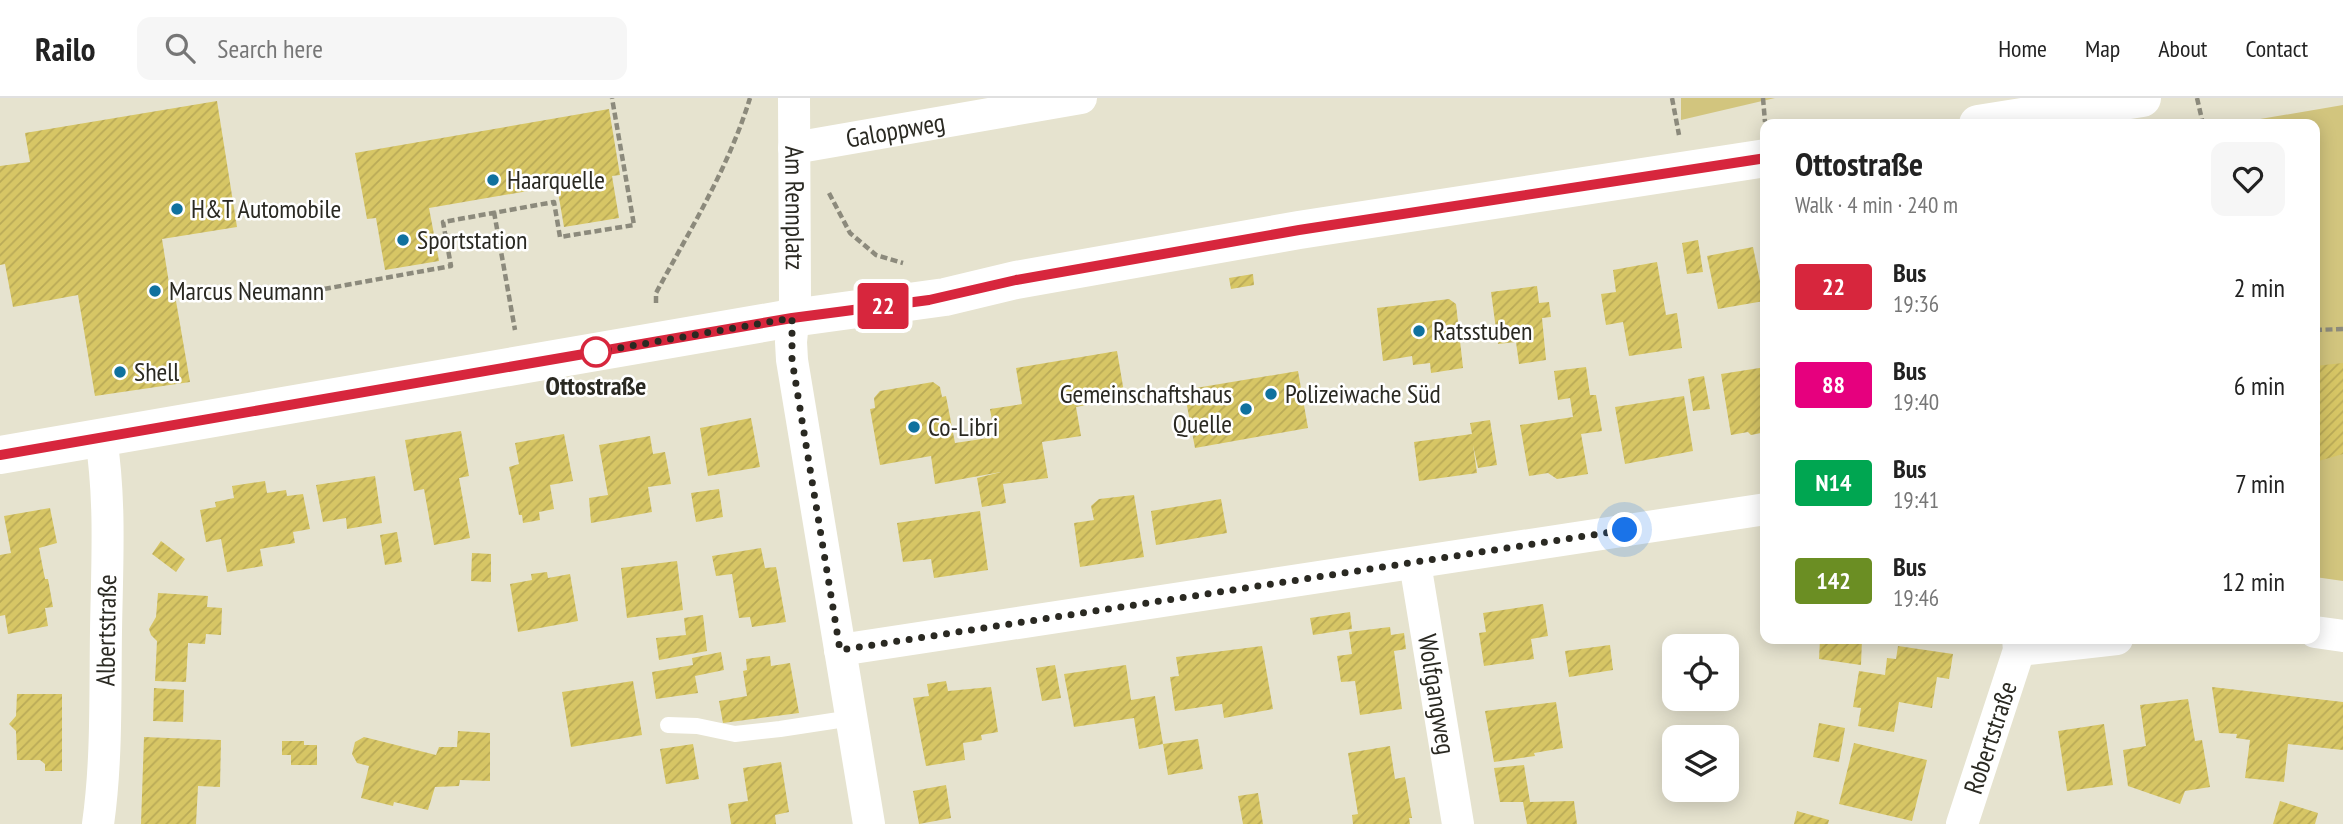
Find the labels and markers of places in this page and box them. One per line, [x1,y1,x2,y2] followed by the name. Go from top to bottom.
[507,163,605,196] place label: Haarquelle
[485,172,501,188] marker: Haarquelle
[191,192,341,225] place label: H&T Automobile
[169,201,185,217] marker: H&T Automobile
[417,223,527,256] place label: Sportstation
[395,232,411,248] marker: Sportstation
[169,274,324,307] place label: Marcus Neumann
[147,283,163,299] marker: Marcus Neumann
[1433,314,1532,347] place label: Ratsstuben
[1411,323,1427,339] marker: Ratsstuben
[581,337,611,367] marker: Ottostraße
[134,355,179,388] place label: Shell
[112,364,128,380] marker: Shell
[546,369,646,402] place label: Ottostraße
[1060,377,1232,440] place label: Gemeinschaftshaus Quelle
[1285,377,1441,410] place label: Polizeiwache Süd
[1263,386,1279,402] marker: Polizeiwache Süd
[1238,401,1254,417] marker: Gemeinschaftshaus Quelle
[928,410,998,443] place label: Co-Libri
[906,419,922,435] marker: Co-Libri

